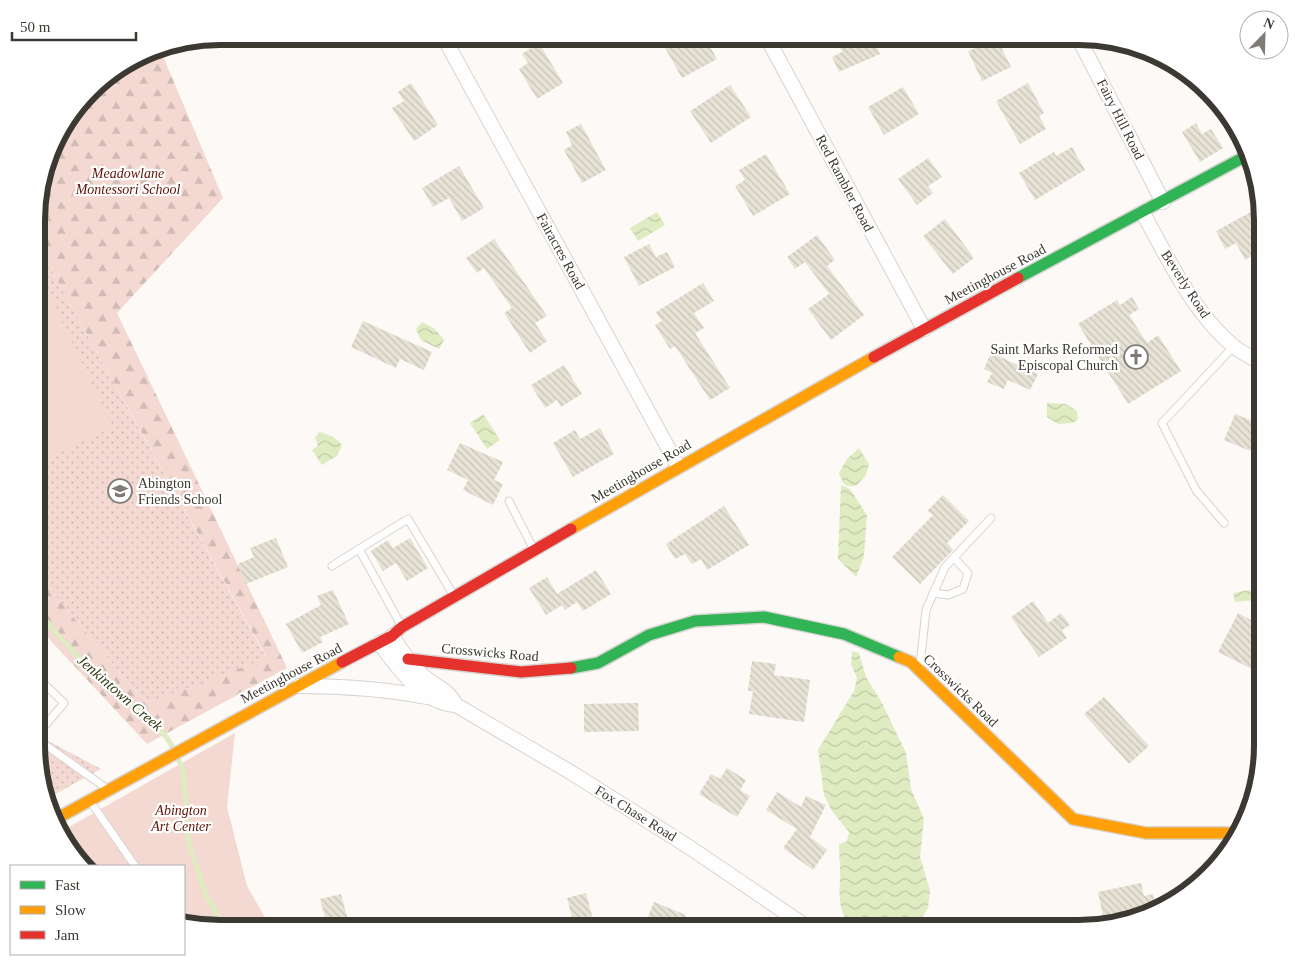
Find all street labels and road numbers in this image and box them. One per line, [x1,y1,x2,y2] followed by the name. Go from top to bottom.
[1094,77,1147,162] street label: Fairy Hill Road
[813,132,876,234] street label: Red Rambler Road
[534,211,588,292] street label: Fairacres Road
[942,241,1048,307] street label: Meetinghouse Road
[1158,248,1213,321] street label: Beverly Road
[589,437,694,506] street label: Meetinghouse Road
[238,640,344,706] street label: Meetinghouse Road
[441,641,539,664] street label: Crosswicks Road
[920,651,1001,730] street label: Crosswicks Road
[593,783,679,844] street label: Fox Chase Road

